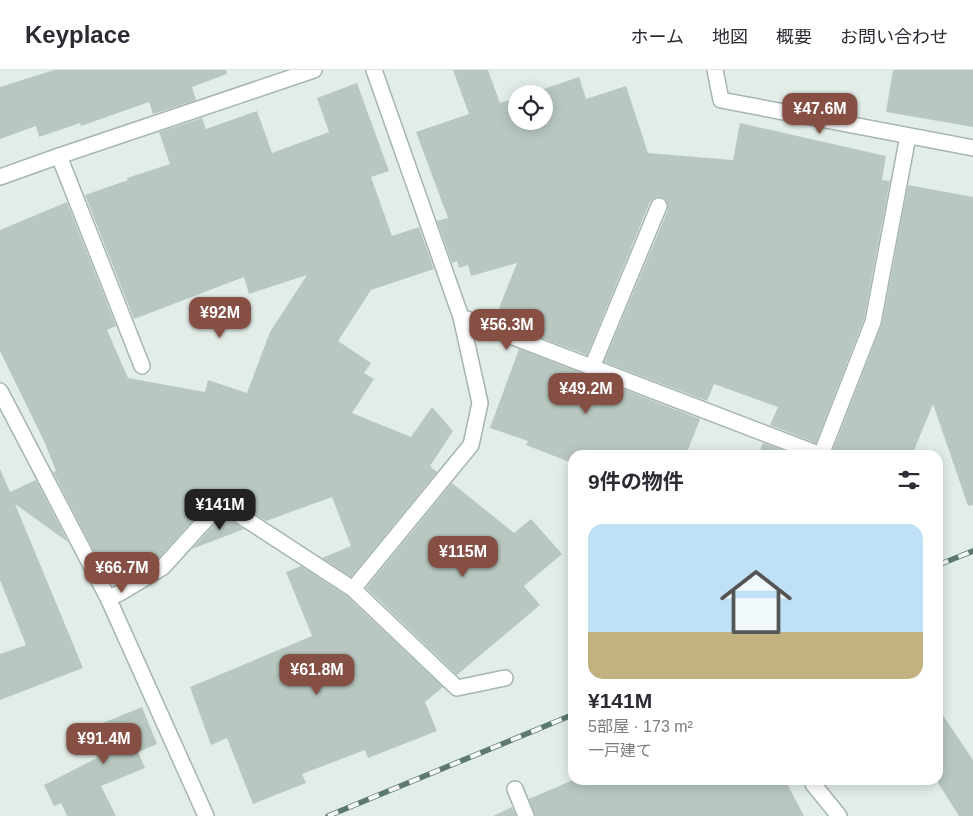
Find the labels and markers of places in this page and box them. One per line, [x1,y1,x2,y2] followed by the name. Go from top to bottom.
[779,92,861,135] pin: ¥47.6M
[190,296,250,339] pin: ¥92M
[466,308,548,351] pin: ¥56.3M
[545,372,627,415] pin: ¥49.2M
[185,488,255,531] pin: ¥141M
[428,536,498,578] pin: ¥115M
[81,552,163,594] pin: ¥66.7M
[276,654,358,696] pin: ¥61.8M
[63,722,145,765] pin: ¥91.4M

